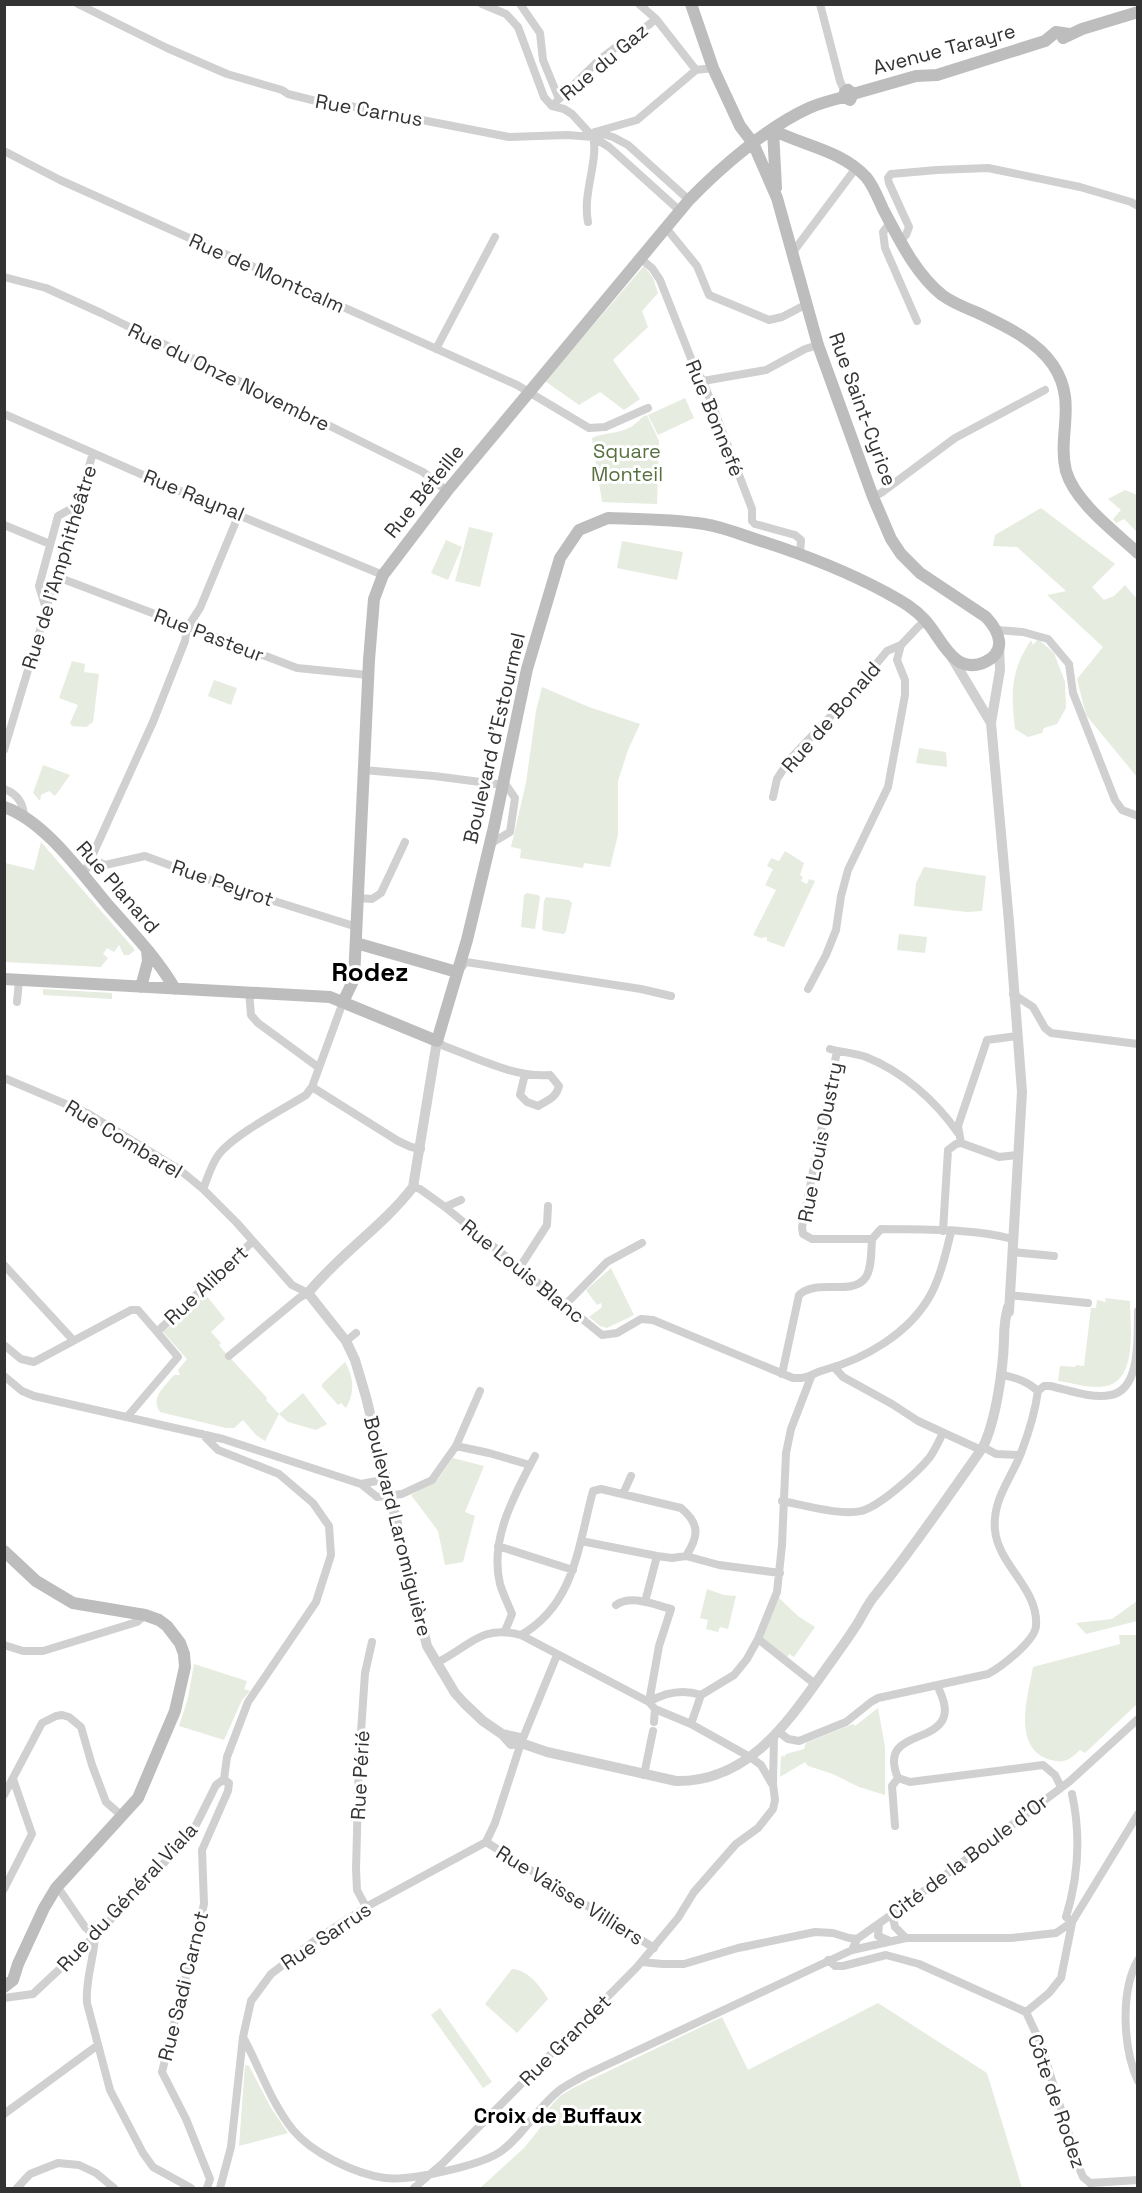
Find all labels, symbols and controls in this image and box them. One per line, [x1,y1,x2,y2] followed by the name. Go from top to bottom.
[870,17,1018,81] street label: Avenue Tarayre
[555,18,653,106] street label: Rue du Gaz
[313,88,425,132] street label: Rue Carnus
[185,227,349,319] street label: Rue de Montcalm
[124,317,334,437] street label: Rue du Onze Novembre
[823,329,903,489] street label: Rue Saint-Cyrice
[680,356,750,480] street label: Rue Bonnefé
[591,438,663,487] park label: Square Monteil
[378,439,470,543] street label: Rue Béteille
[16,462,102,672] street label: Rue de l'Amphithéâtre
[140,463,248,527] street label: Rue Raynal
[150,602,268,668] street label: Rue Pasteur
[457,630,531,846] street label: Boulevard d'Estourmel
[776,656,886,778] street label: Rue de Bonald
[71,835,165,939] street label: Rue Planard
[169,853,277,913] street label: Rue Peyrot
[331,955,409,989] district label: Rodez
[792,1060,848,1224] street label: Rue Louis Oustry
[60,1094,188,1184] street label: Rue Combarel
[456,1213,590,1329] street label: Rue Louis Blanc
[159,1240,253,1330] street label: Rue Alibert
[358,1413,438,1639] street label: Boulevard Laromiguière
[345,1730,375,1820] street label: Rue Périé
[883,1788,1053,1926] street label: Cité de la Boule d'Or
[51,1817,203,1977] street label: Rue du Général Viala
[491,1839,649,1951] street label: Rue Vaïsse Villiers
[276,1896,376,1976] street label: Rue Sarrus
[152,1908,214,2064] street label: Rue Sadi Carnot
[514,1989,616,2091] street label: Rue Grandet
[1022,2030,1092,2172] street label: Côte de Rodez
[474,2102,642,2129] district label: Croix de Buffaux

